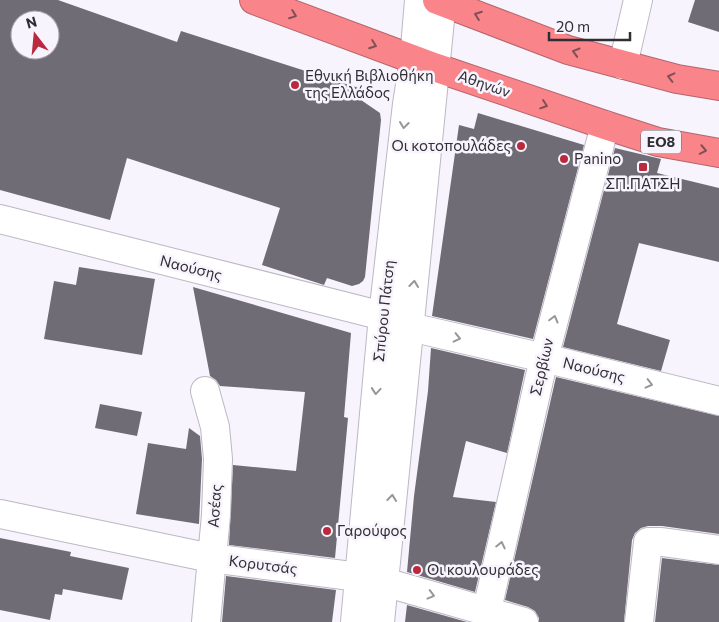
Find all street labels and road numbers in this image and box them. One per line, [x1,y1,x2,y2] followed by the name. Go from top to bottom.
[456,66,513,100] street label: Αθηνών
[641,130,681,154] road number: ΕΟ8
[158,251,224,283] street label: Ναούσης
[369,259,397,363] street label: Σπύρου Πάτση
[526,336,556,397] street label: Σερβίων
[561,353,627,385] street label: Ναούσης
[204,484,224,528] street label: Ασέας
[228,551,298,577] street label: Κορυτσάς

